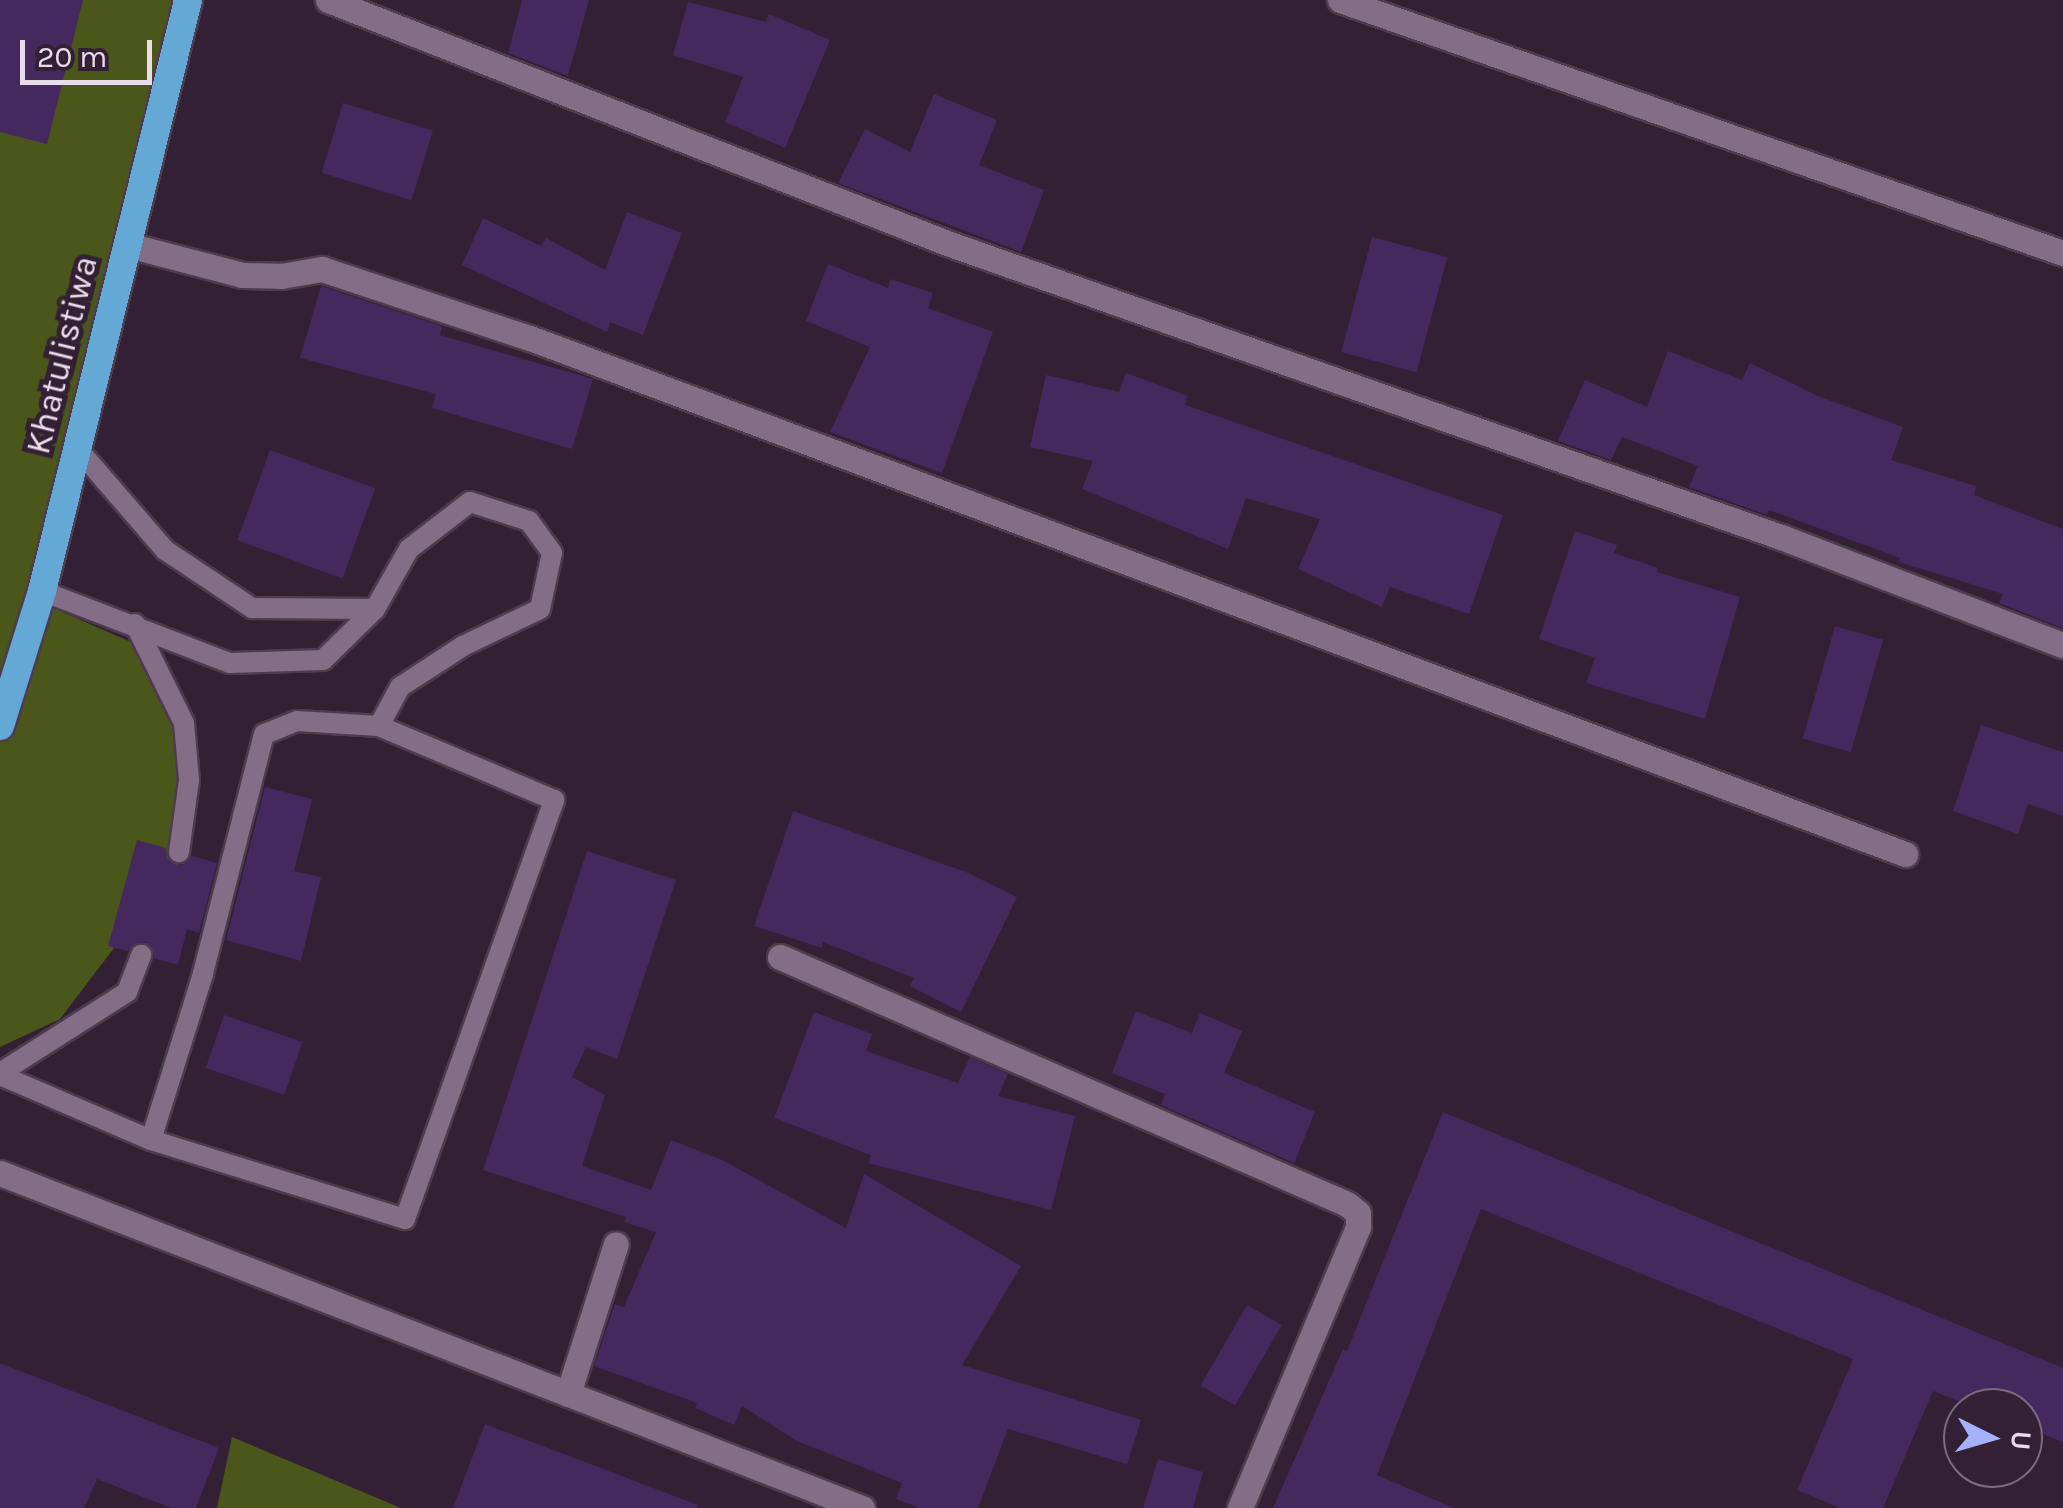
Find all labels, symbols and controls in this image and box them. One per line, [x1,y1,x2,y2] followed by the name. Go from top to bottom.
[25,20,158,82] scale bar
[37,39,107,75] text: 20 m
[17,252,107,458] street label: Khatulistiwa
[1943,1388,2043,1488] north arrow
[2004,1429,2039,1452] text: U

